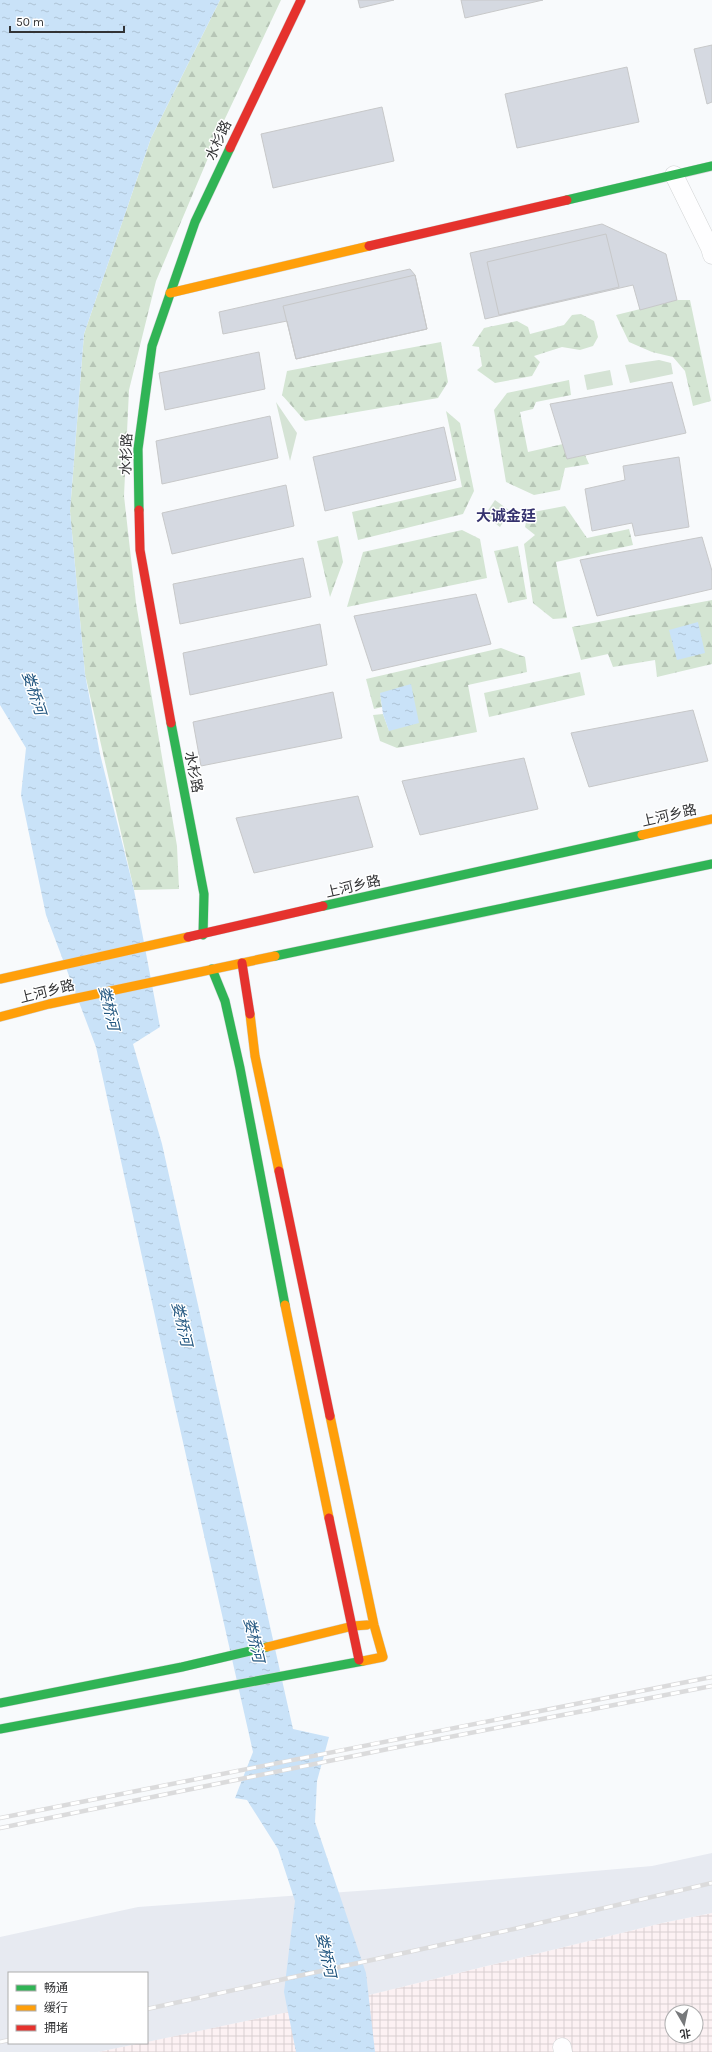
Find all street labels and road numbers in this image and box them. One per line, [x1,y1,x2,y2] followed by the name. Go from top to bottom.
[202,118,235,163] street label: 水杉路
[117,433,136,475] street label: 水杉路
[181,750,206,794] street label: 水杉路
[640,801,698,830] street label: 上河乡路
[324,872,382,901] street label: 上河乡路
[18,976,76,1007] street label: 上河乡路

